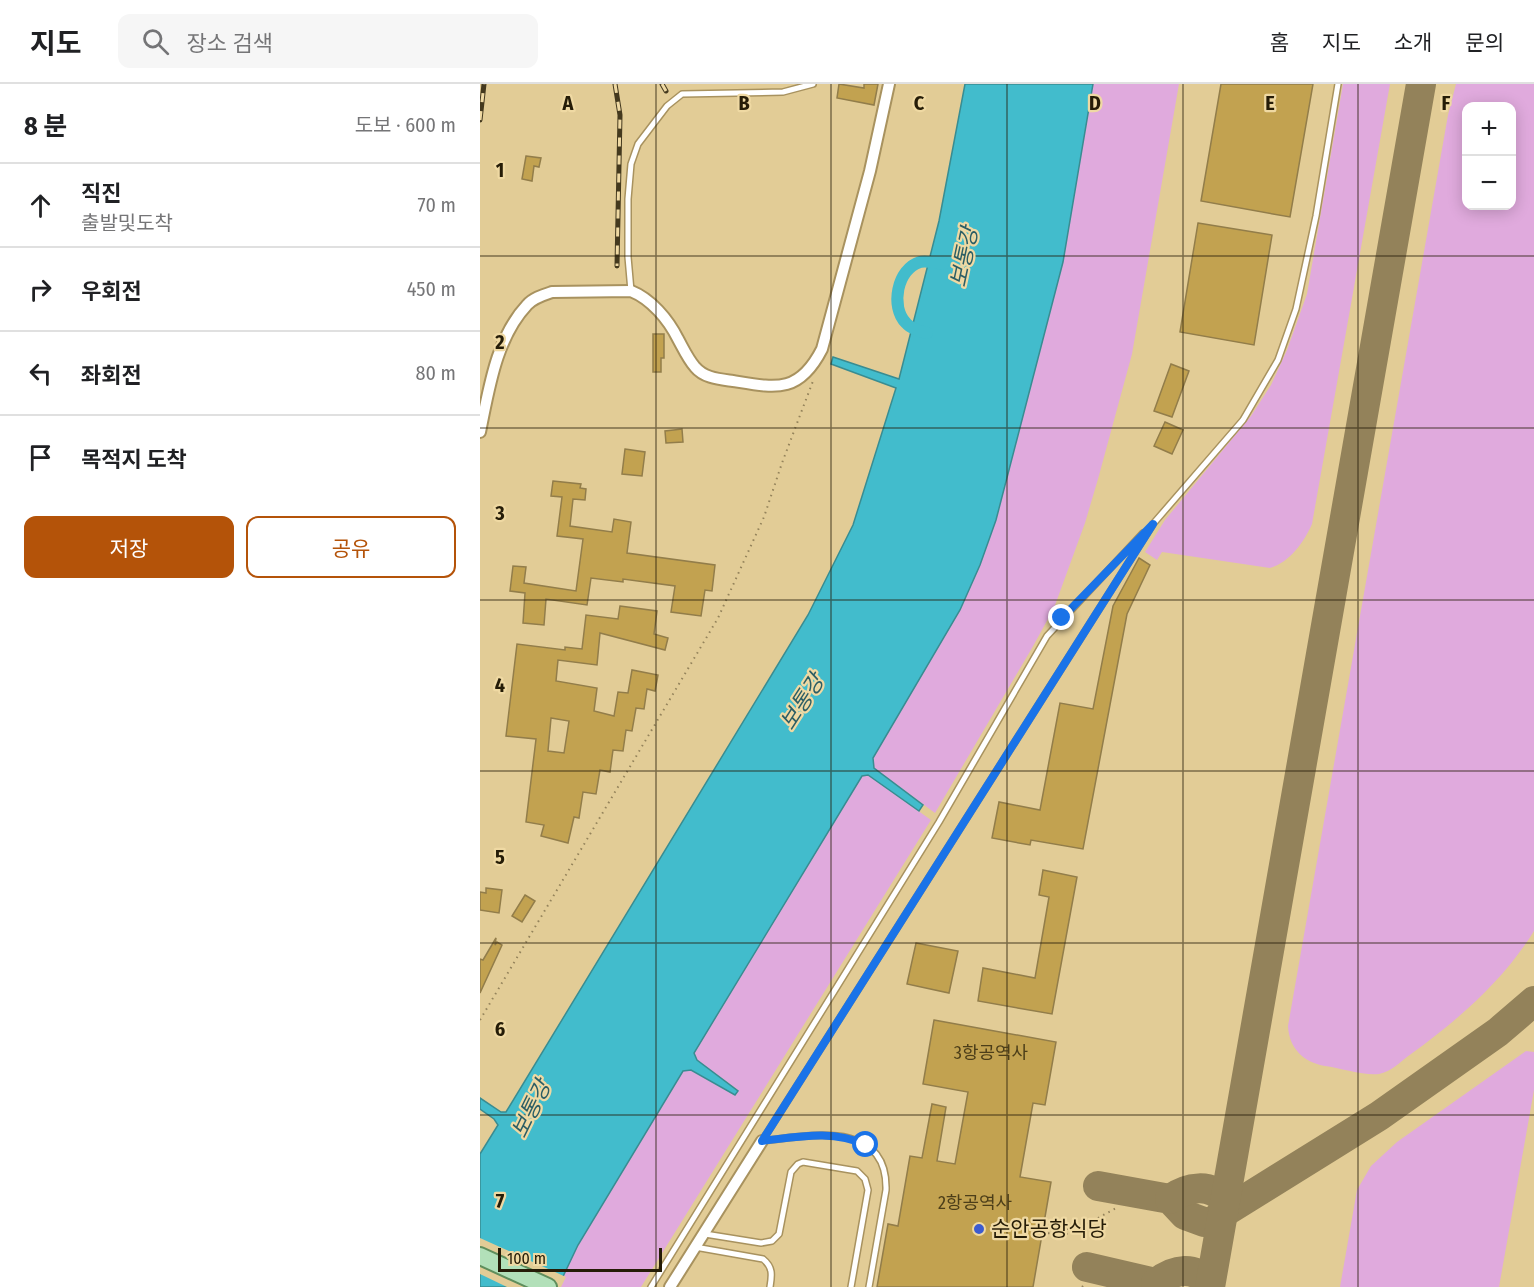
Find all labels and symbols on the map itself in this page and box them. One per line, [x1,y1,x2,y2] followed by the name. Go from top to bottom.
[562,91,575,115] text: A
[738,91,750,115] text: B
[914,91,925,115] text: C
[1089,91,1101,115] text: D
[1265,91,1275,115] text: E
[1442,91,1451,115] text: F
[496,158,504,182] text: 1
[944,222,984,290] water label: 보통강
[494,330,505,354] text: 2
[494,501,505,525] text: 3
[1048,604,1074,630] route end
[774,667,831,735] water label: 보통강
[495,673,505,697] text: 4
[495,845,505,869] text: 5
[495,1017,505,1041] text: 6
[954,1042,1029,1064] house number: 3항공역사
[506,1073,558,1142] water label: 보통강
[852,1131,878,1157] route start
[496,1189,505,1213] text: 7
[938,1192,1013,1214] house number: 2항공역사
[991,1216,1107,1242] place label: 순안공항식당
[972,1222,986,1236] marker: 순안공항식당
[498,1245,662,1272] scale bar

